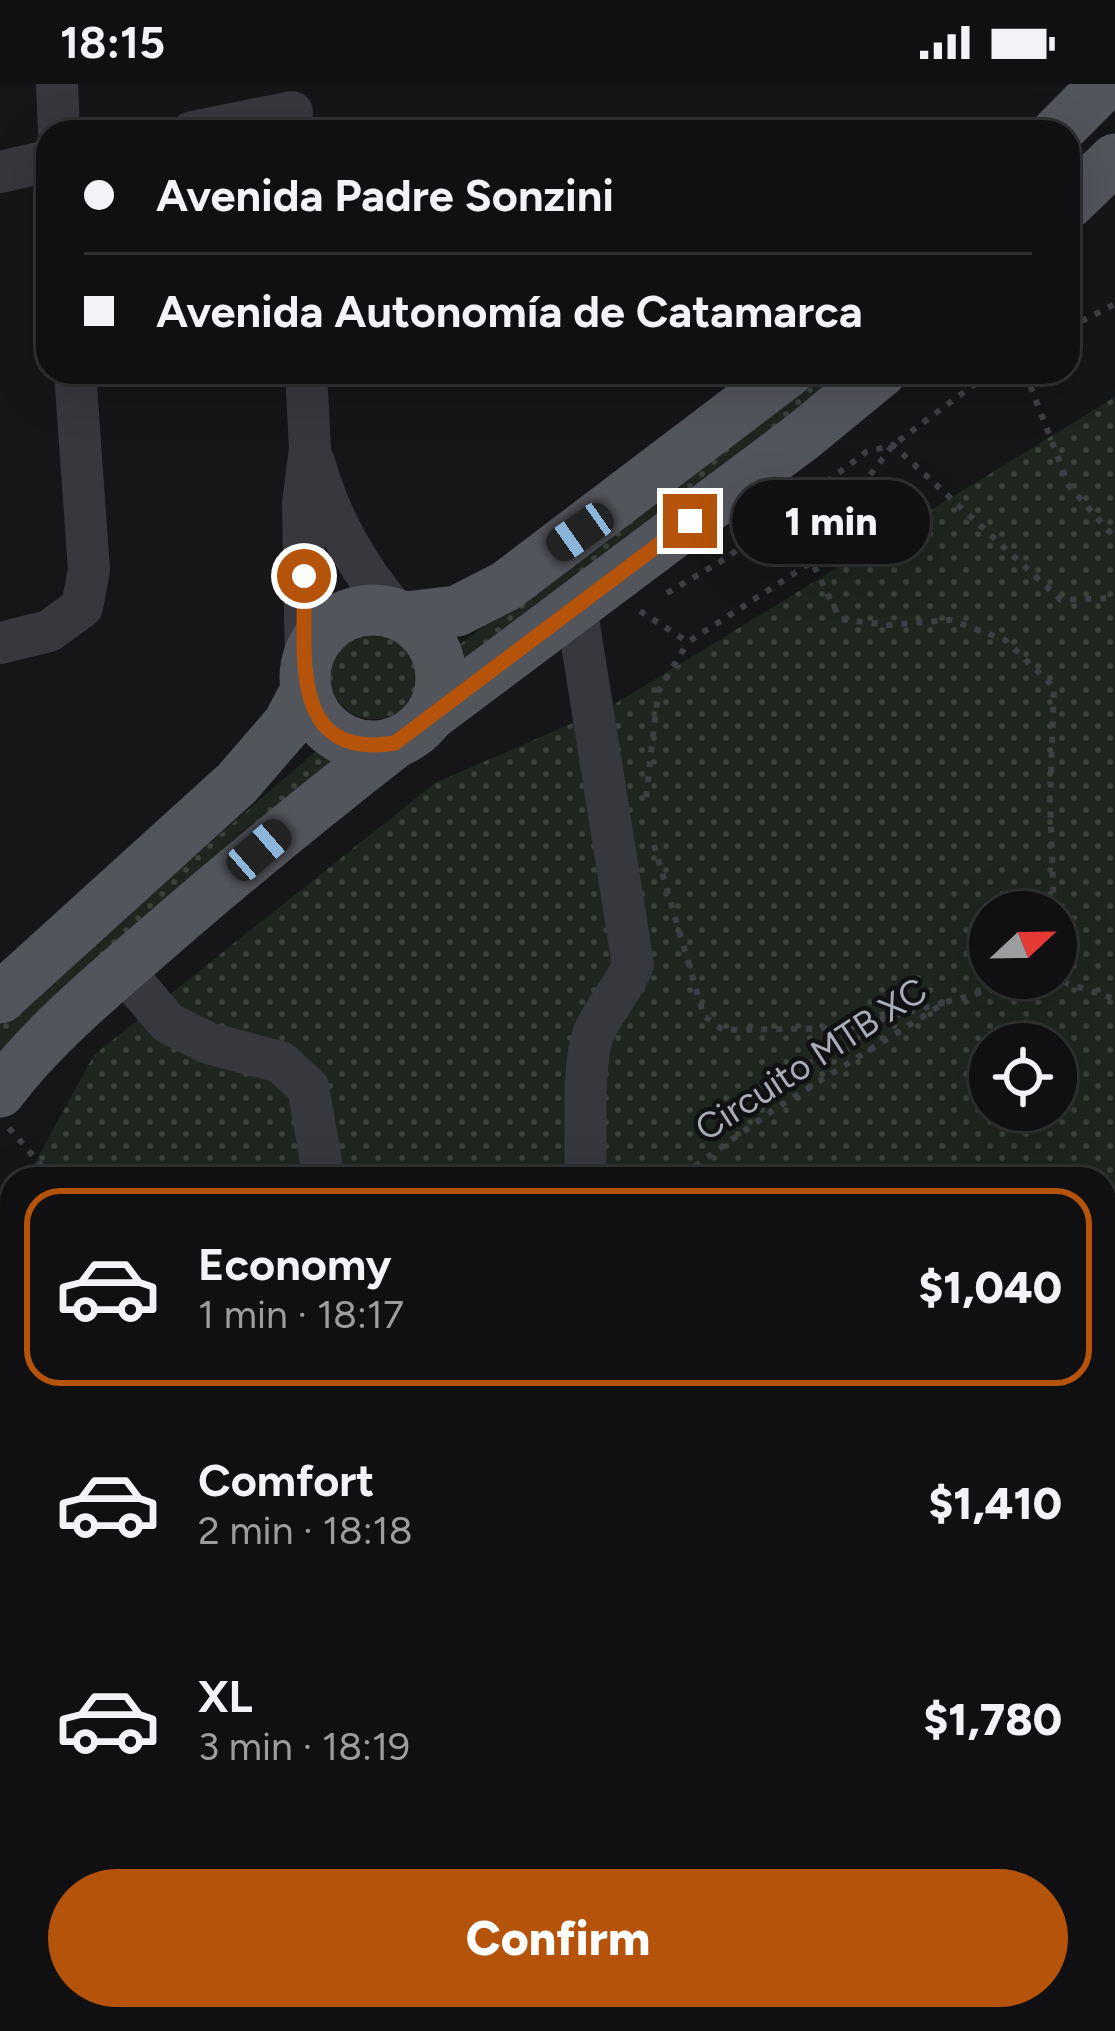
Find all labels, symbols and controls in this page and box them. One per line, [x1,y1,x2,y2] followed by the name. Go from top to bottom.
[60,15,165,69] text: 18:15
[156,168,614,222] text: Avenida Padre Sonzini
[156,284,863,338] text: Avenida Autonomía de Catamarca
[732,479,930,563] callout: 1 min
[663,494,717,548] route end
[540,497,620,567] car
[784,498,878,545] text: 1 min
[277,549,331,603] route start
[220,813,298,887] car
[969,891,1077,999] north arrow
[969,891,1077,1131] map controls
[687,968,935,1150] street label: Circuito MTB XC
[969,1023,1077,1131] button: locate
[54,1233,162,1341] icon: car
[198,1237,391,1291] text: Economy
[918,1260,1062,1314] text: $1,040
[198,1291,404,1338] text: 1 min · 18:17
[54,1449,162,1557] icon: car
[198,1453,374,1507] text: Comfort
[929,1476,1062,1530] text: $1,410
[198,1507,413,1554] text: 2 min · 18:18
[54,1665,162,1773] icon: car
[198,1669,253,1723] text: XL
[924,1692,1062,1746] text: $1,780
[198,1723,410,1770] text: 3 min · 18:19
[48,1869,1068,2007] button: Confirm

